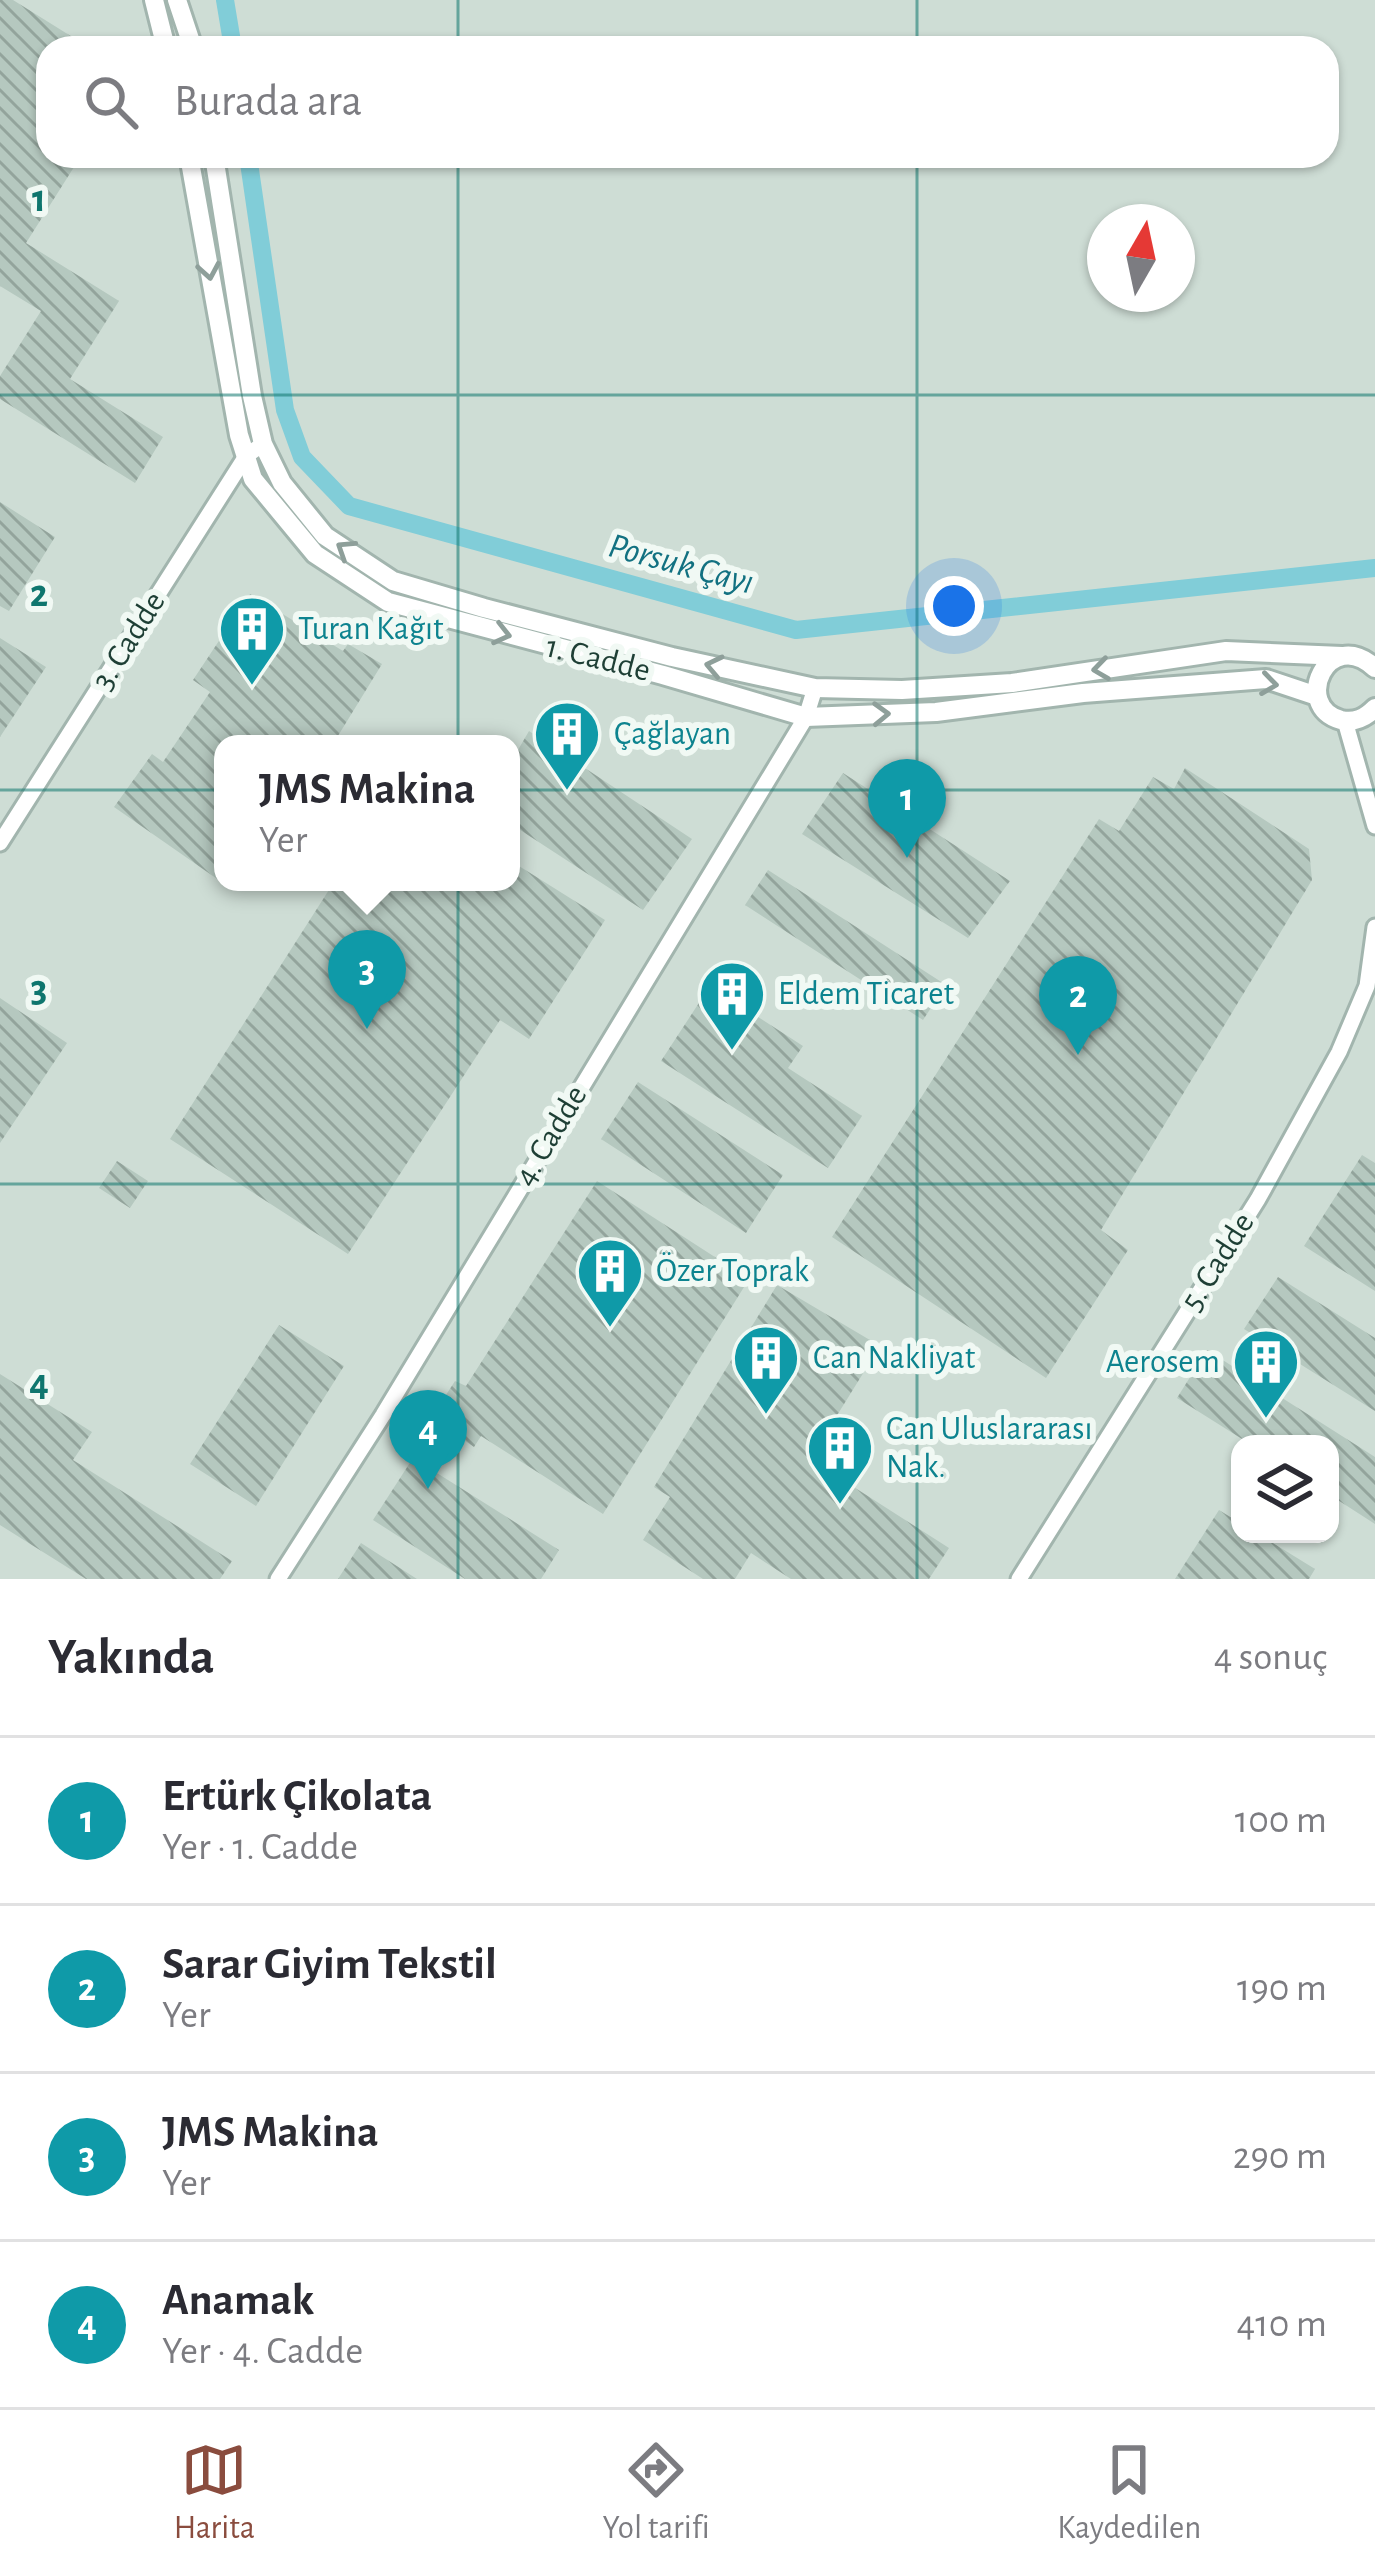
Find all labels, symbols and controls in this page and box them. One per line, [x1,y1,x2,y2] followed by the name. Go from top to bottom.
[36,36,1339,168] search box
[78,69,144,135] icon: search
[174,79,362,124] text: Burada ara
[32,180,46,219] text: 1
[1087,204,1195,312] north arrow
[195,261,221,281] one-way arrow
[605,527,757,601] water label: Porsuk Çayı
[337,542,359,564] one-way arrow
[30,575,48,614] text: 2
[924,576,984,636] your location
[86,586,172,696] street label: 3. Cadde
[217,594,287,688] building icon: Turan Kağıt
[298,613,444,646] place label: Turan Kağıt
[491,620,512,645] one-way arrow
[543,630,653,688] street label: 1. Cadde
[705,654,725,679] one-way arrow
[1091,656,1111,681] one-way arrow
[1259,670,1278,696] one-way arrow
[532,699,602,793] building icon: Çağlayan
[872,701,891,727] one-way arrow
[614,718,731,751] place label: Çağlayan
[214,735,520,891] popup
[868,759,946,858] pin: 1
[259,767,475,812] text: JMS Makina
[259,821,307,860] text: Yer
[328,930,406,1029] pin: 3
[1039,956,1117,1055] pin: 2
[697,959,767,1053] building icon: Eldem Ticaret
[31,970,47,1009] text: 3
[778,978,954,1011] place label: Eldem Ticaret
[508,1080,594,1192] street label: 4. Cadde
[1175,1207,1261,1317] street label: 5. Cadde
[575,1236,645,1330] building icon: Özer Toprak
[656,1252,809,1288] place label: Özer Toprak
[731,1323,801,1417] building icon: Can Nakliyat
[1231,1327,1301,1421] building icon: Aerosem
[813,1342,976,1375] place label: Can Nakliyat
[1106,1346,1220,1379] place label: Aerosem
[29,1364,49,1403] text: 4
[389,1390,467,1489] pin: 4
[805,1413,875,1507] building icon: Can Uluslararası Nak.
[886,1413,1092,1484] place label: Can Uluslararası Nak.
[1231,1435,1339,1543] map controls
[1231,1435,1339,1543] button: layers
[48,1632,214,1683] text: Yakında
[1214,1638,1327,1677] text: 4 sonuç
[162,1774,432,1819] text: Ertürk Çikolata
[80,1801,94,1840] text: 1
[1235,1801,1327,1840] text: 100 m
[162,1828,358,1867] text: Yer · 1. Cadde
[162,1942,497,1987] text: Sarar Giyim Tekstil
[78,1969,96,2008] text: 2
[1237,1969,1327,2008] text: 190 m
[162,1996,211,2035] text: Yer
[162,2110,379,2155] text: JMS Makina
[79,2137,95,2176] text: 3
[1233,2137,1327,2176] text: 290 m
[162,2164,211,2203] text: Yer
[162,2278,314,2323] text: Anamak
[77,2305,97,2344] text: 4
[1237,2305,1327,2344] text: 410 m
[162,2332,363,2371] text: Yer · 4. Cadde
[174,2437,255,2549] tab: Harita
[603,2437,710,2549] tab: Yol tarifi
[1057,2437,1201,2549] tab: Kaydedilen

